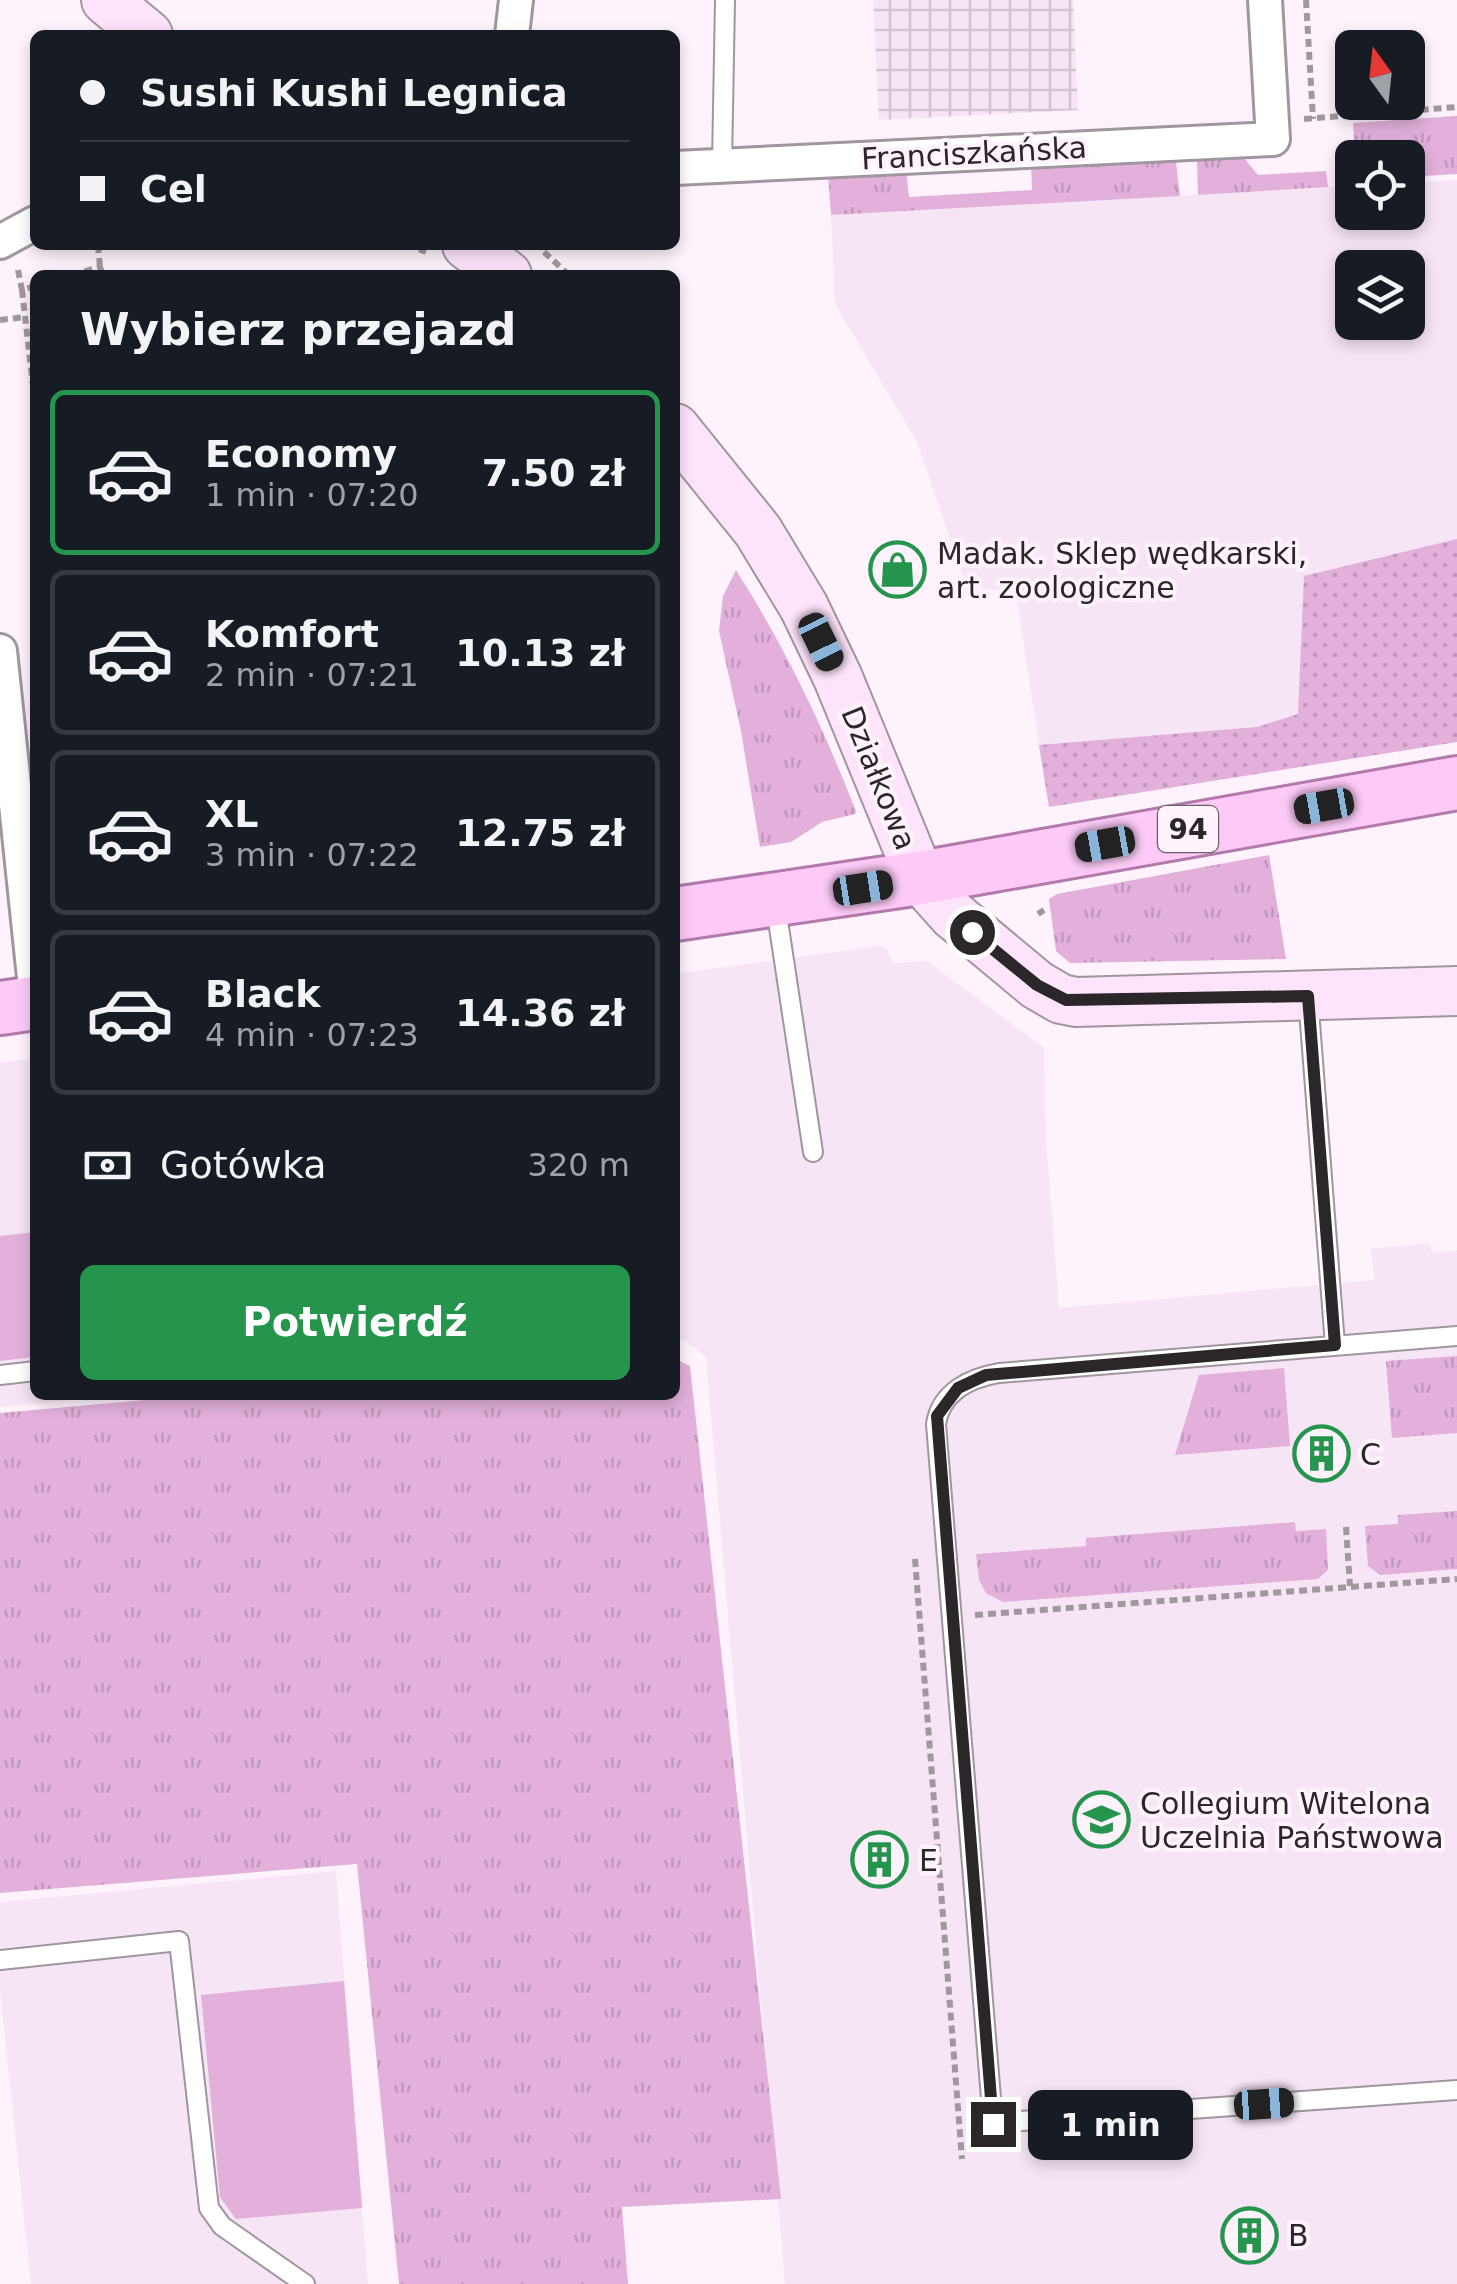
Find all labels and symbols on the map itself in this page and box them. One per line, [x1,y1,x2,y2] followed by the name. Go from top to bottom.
[1335,30,1425,120] north arrow
[860,130,1088,176] street label: Franciszkańska
[937,536,1307,605] place label: Madak. Sklep wędkarski, art. zoologiczne
[868,540,928,600] shop icon: Madak. Sklep wędkarski, art. zoologiczne
[794,608,848,676] car
[834,701,924,855] street label: Działkowa
[1292,786,1356,826] car
[1158,806,1218,852] road number: 94
[1073,824,1137,864] car
[831,868,895,908] car
[950,910,995,955] route start
[1291,1424,1351,1484] building icon: C
[1360,1437,1381,1472] place label: C
[1140,1786,1444,1855] place label: Collegium Witelona Uczelnia Państwowa
[1071,1790,1131,1850] school or university icon: Collegium Witelona Uczelnia Państwowa
[850,1830,910,1890] building icon: E
[919,1843,938,1878] place label: E
[1233,2087,1295,2121] car
[1028,2089,1193,2159] callout: 1 min
[971,2102,1016,2147] route end
[1219,2205,1279,2265] building icon: B
[1288,2218,1309,2253] place label: B

